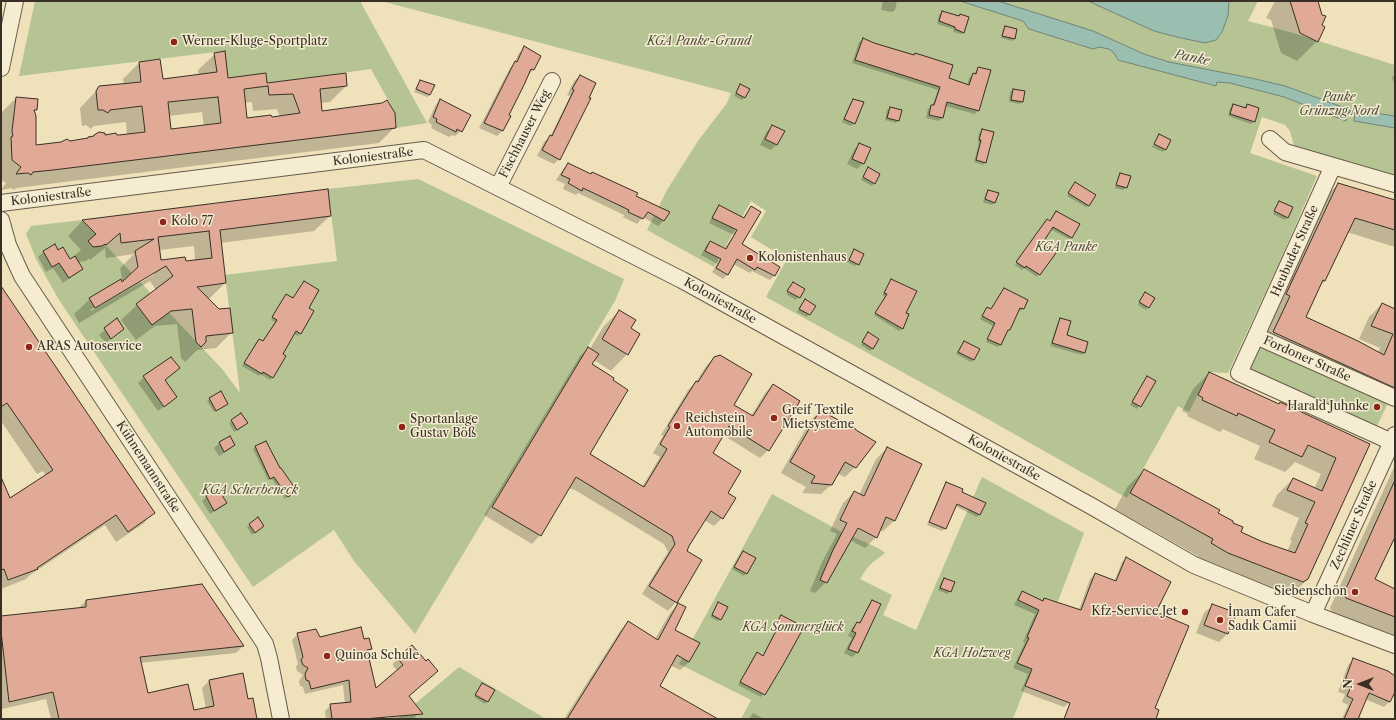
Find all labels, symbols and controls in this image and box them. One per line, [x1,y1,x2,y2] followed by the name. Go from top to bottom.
[182,35,328,49] place label: Werner-Kluge-Sportplatz
[647,35,751,49] park label: KGA Panke-Grund
[169,37,179,47] marker: Werner-Kluge-Sportplatz
[1173,47,1211,69] water label: Panke
[497,87,553,181] street label: Fischhauser Weg
[1299,91,1379,119] park label: Panke Grünzug Nord
[332,145,414,169] street label: Koloniestraße
[10,185,92,209] street label: Koloniestraße
[1268,203,1322,299] street label: Heubuder Straße
[171,215,213,229] place label: Kolo 77
[158,217,168,227] marker: Kolo 77
[1035,241,1097,255] park label: KGA Panke
[758,251,846,265] place label: Kolonistenhaus
[745,253,755,263] marker: Kolonistenhaus
[681,275,759,327] street label: Koloniestraße
[1261,333,1353,385] street label: Fordoner Straße
[37,340,142,354] place label: ARAS Autoservice
[24,342,34,352] marker: ARAS Autoservice
[1287,400,1369,414] place label: Harald Juhnke
[1372,402,1382,412] marker: Harald Juhnke
[782,404,854,432] place label: Greif Textile Mietsysteme
[685,412,752,440] place label: Reichstein Automobile
[410,413,478,441] place label: Sportanlage Gustav Böß
[769,413,779,423] marker: Greif Textile Mietsysteme
[113,418,183,516] street label: Kühnemannstraße
[672,421,682,431] marker: Reichstein Automobile
[397,422,407,432] marker: Sportanlage Gustav Böß
[965,432,1043,484] street label: Koloniestraße
[1328,478,1380,572] street label: Zechliner Straße
[202,484,298,498] park label: KGA Scherbeneck
[1274,585,1347,599] place label: Siebenschön
[1350,587,1360,597] marker: Siebenschön
[1091,605,1177,619] place label: Kfz-Service Jet
[1228,606,1297,634] place label: İmam Cafer Sadık Camii
[1180,607,1190,617] marker: Kfz-Service Jet
[1215,615,1225,625] marker: İmam Cafer Sadık Camii
[742,621,844,635] park label: KGA Sommerglück
[933,647,1011,661] park label: KGA Holzweg
[335,649,419,663] place label: Quinoa Schule
[322,651,332,661] marker: Quinoa Schule
[1340,664,1380,704] north arrow
[1341,679,1355,689] text: N

